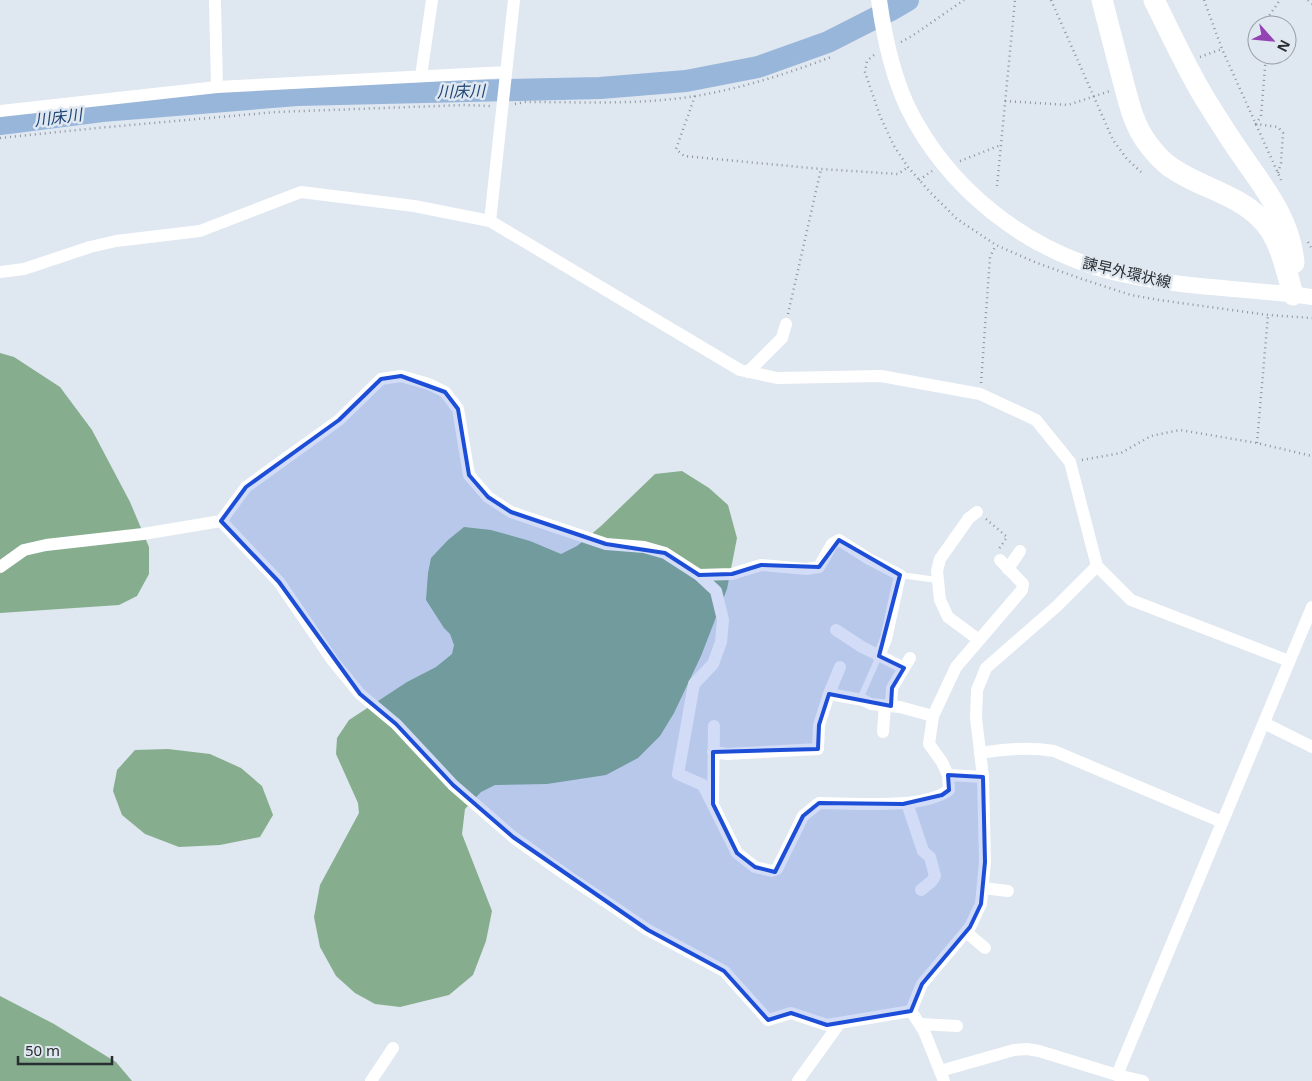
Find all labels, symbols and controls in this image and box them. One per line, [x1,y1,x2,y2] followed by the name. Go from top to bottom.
[1247,15,1297,65] north arrow
[1273,37,1295,56] text: N
[437,80,487,102] water label: 川床川
[33,103,85,131] water label: 川床川
[1081,252,1173,292] street label: 諫早外環状線
[18,1034,111,1066] scale bar
[25,1040,60,1060] text: 50 m

